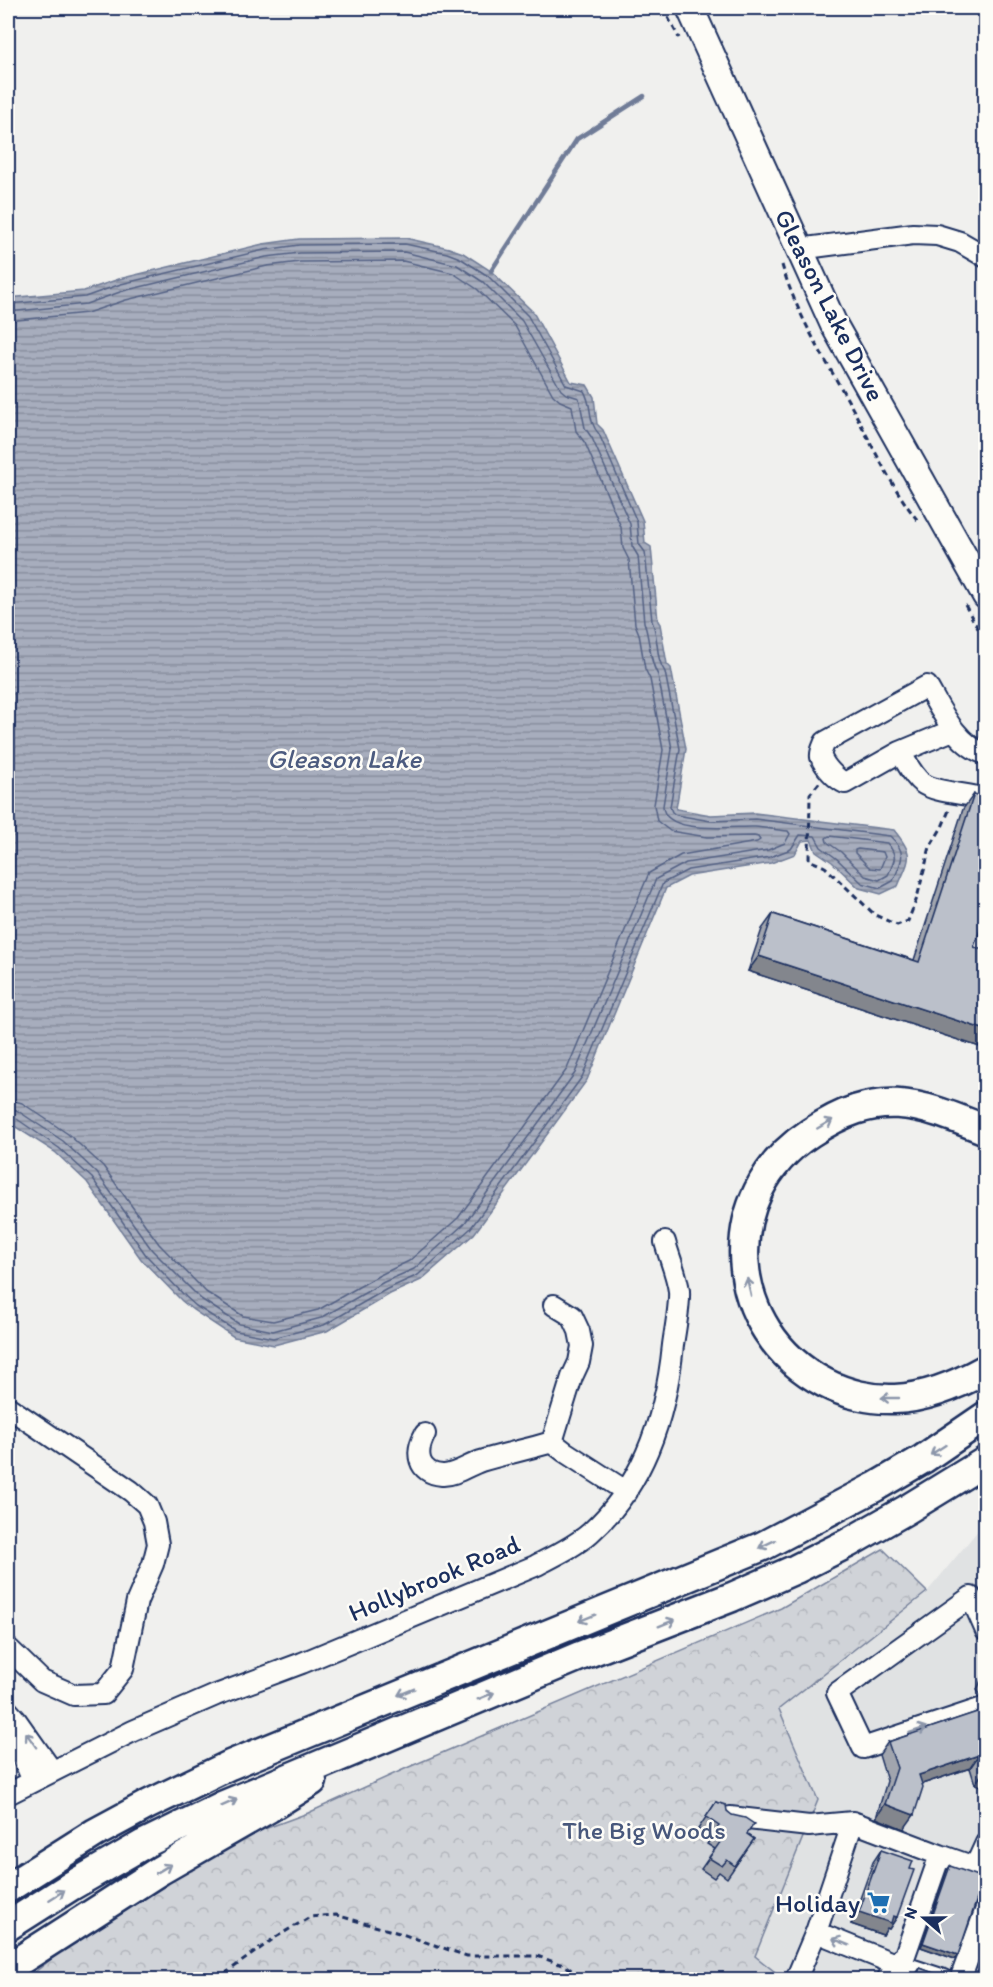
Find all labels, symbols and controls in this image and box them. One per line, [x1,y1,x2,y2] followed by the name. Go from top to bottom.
[768,204,892,406] street label: Gleason Lake Drive
[267,742,422,775] water label: Gleason Lake
[817,1117,834,1129] one-way arrow
[743,1278,754,1297] one-way arrow
[881,1393,901,1404] one-way arrow
[929,1443,946,1456] one-way arrow
[343,1527,525,1629] street label: Hollybrook Road
[759,1538,777,1550] one-way arrow
[578,1613,597,1624] one-way arrow
[657,1617,676,1628] one-way arrow
[398,1687,416,1698] one-way arrow
[477,1690,495,1701] one-way arrow
[908,1724,927,1735] one-way arrow
[25,1732,37,1749] one-way arrow
[219,1796,237,1808] one-way arrow
[562,1814,726,1846] park label: The Big Woods
[154,1862,171,1874] one-way arrow
[775,1887,860,1919] place label: Holiday
[894,1888,954,1948] north arrow
[48,1889,65,1901] one-way arrow
[865,1890,891,1916] supermarket icon: Holiday
[900,1905,921,1921] text: N
[832,1936,851,1947] one-way arrow

